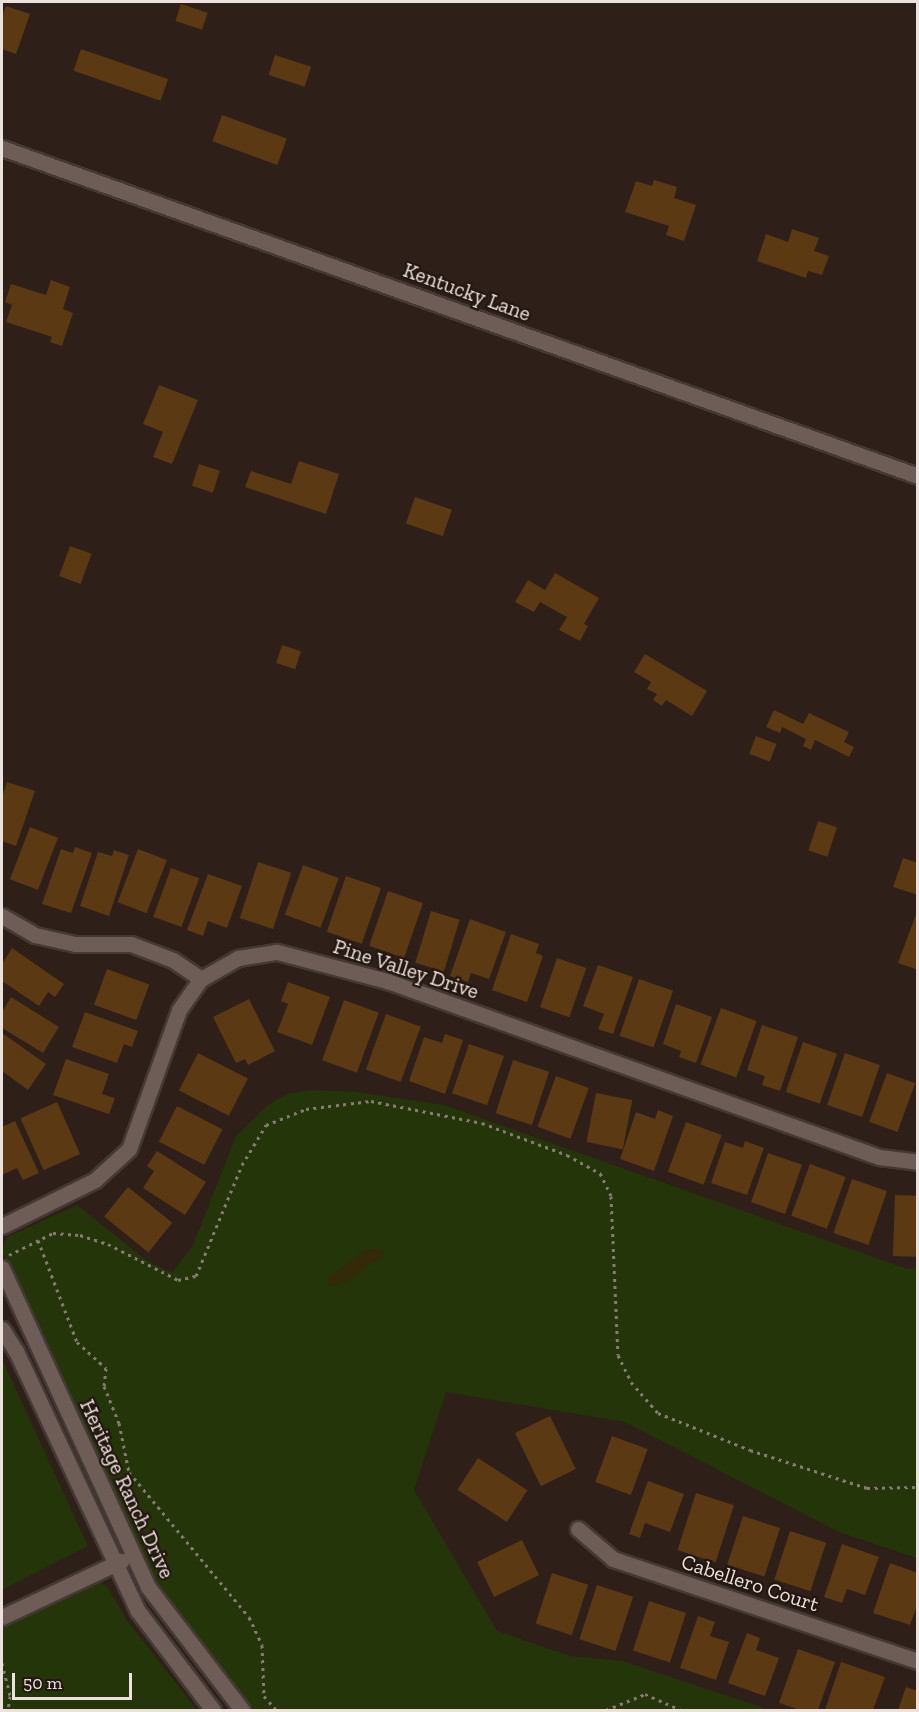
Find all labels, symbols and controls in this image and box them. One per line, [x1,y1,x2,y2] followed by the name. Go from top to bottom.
[400,257,534,327] street label: Kentucky Lane
[330,933,482,1005] street label: Pine Valley Drive
[74,1395,180,1583] street label: Heritage Ranch Drive
[678,1549,822,1617] street label: Cabellero Court
[15,1661,135,1699] scale bar
[23,1672,62,1694] text: 50 m

